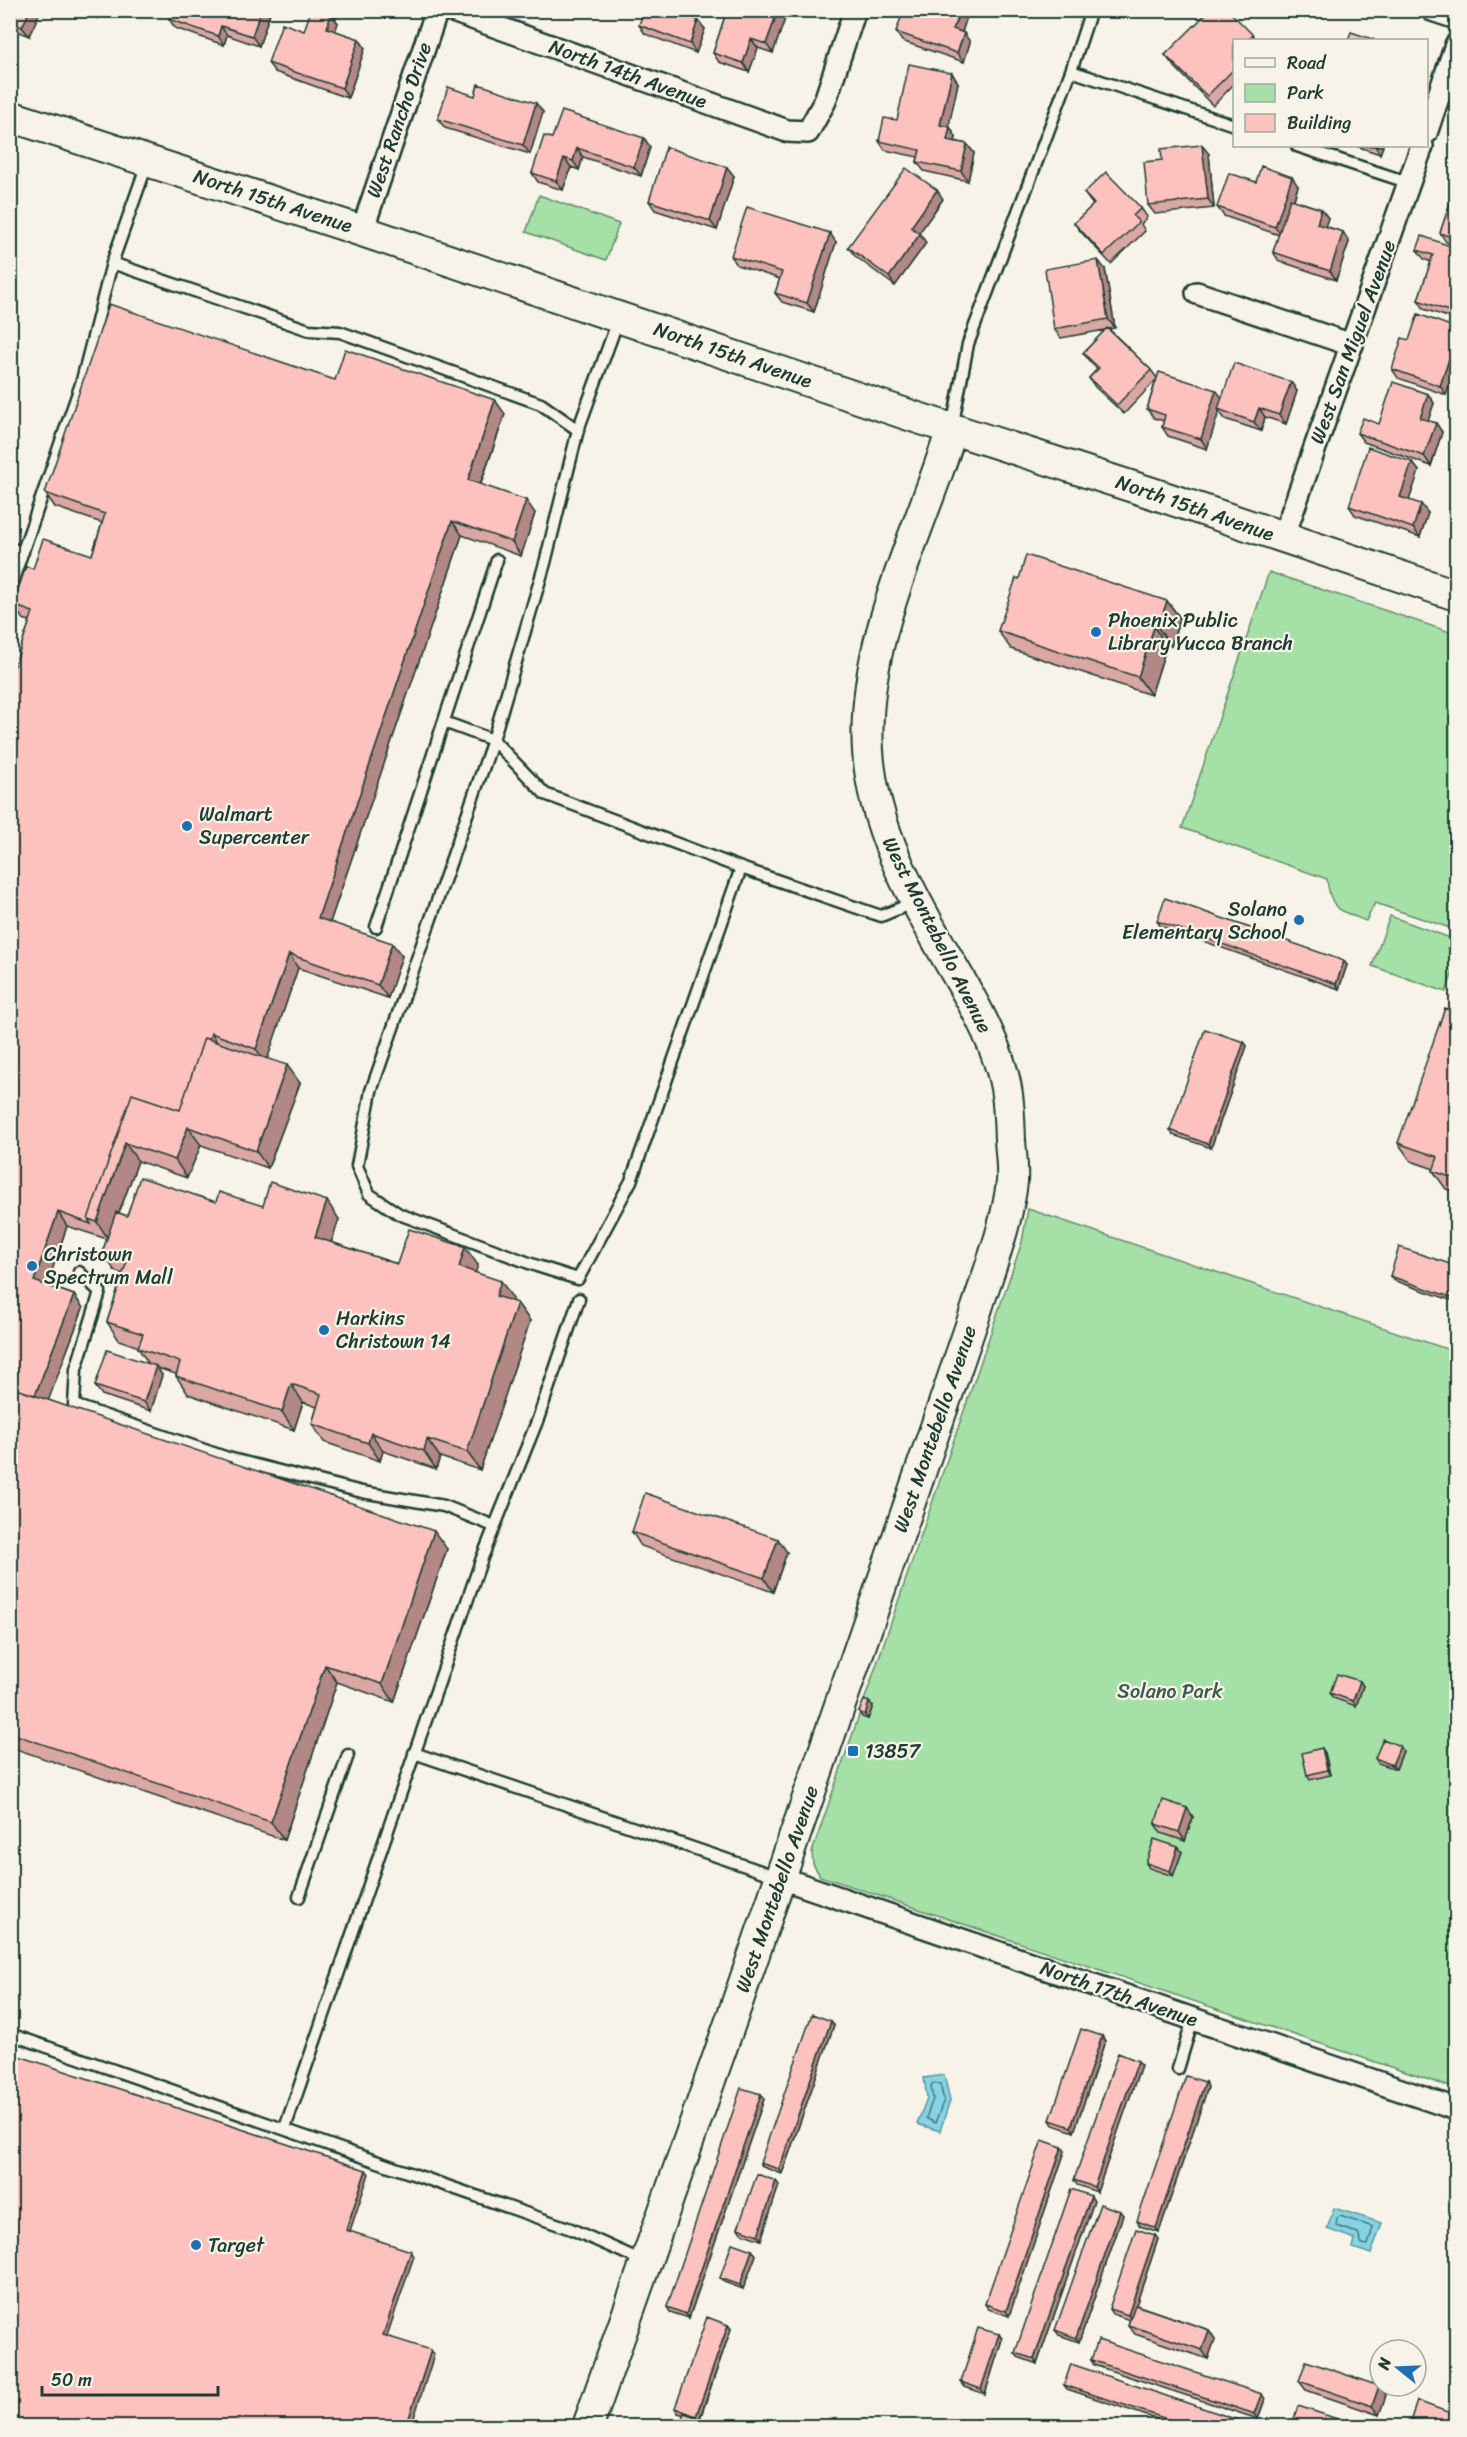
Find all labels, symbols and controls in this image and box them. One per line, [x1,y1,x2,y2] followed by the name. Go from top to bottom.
[544,29,712,119] street label: North 14th Avenue
[356,37,442,203] street label: West Rancho Drive
[1233,39,1428,147] legend
[1287,47,1327,79] text: Road
[1287,77,1324,109] text: Park
[1287,107,1351,139] text: Building
[189,159,358,243] street label: North 15th Avenue
[1300,235,1406,449] street label: West San Miguel Avenue
[649,311,817,399] street label: North 15th Avenue
[1111,464,1279,552] street label: North 15th Avenue
[1108,603,1293,661] place label: Phoenix Public Library Yucca Branch
[1089,625,1103,639] marker: Phoenix Public Library Yucca Branch
[199,797,310,855] place label: Walmart Supercenter
[180,819,194,833] marker: Walmart Supercenter
[872,830,1002,1040] street label: West Montebello Avenue
[1122,892,1287,950] place label: Solano Elementary School
[1292,913,1306,927] marker: Solano Elementary School
[44,1237,174,1295] place label: Christown Spectrum Mall
[25,1259,39,1273] marker: Christown Spectrum Mall
[336,1301,451,1359] place label: Harkins Christown 14
[883,1321,987,1537] street label: West Montebello Avenue
[317,1323,331,1337] marker: Harkins Christown 14
[1117,1674,1223,1709] park label: Solano Park
[865,1734,922,1769] place label: 13857
[846,1744,860,1758] marker: 13857
[725,1781,829,1997] street label: West Montebello Avenue
[1035,1951,1203,2038] street label: North 17th Avenue
[208,2228,265,2263] place label: Target
[189,2238,203,2252] marker: Target
[1368,2338,1428,2398] north arrow
[1368,2353,1400,2374] text: N
[42,2359,218,2397] scale bar
[51,2364,92,2396] text: 50 m

